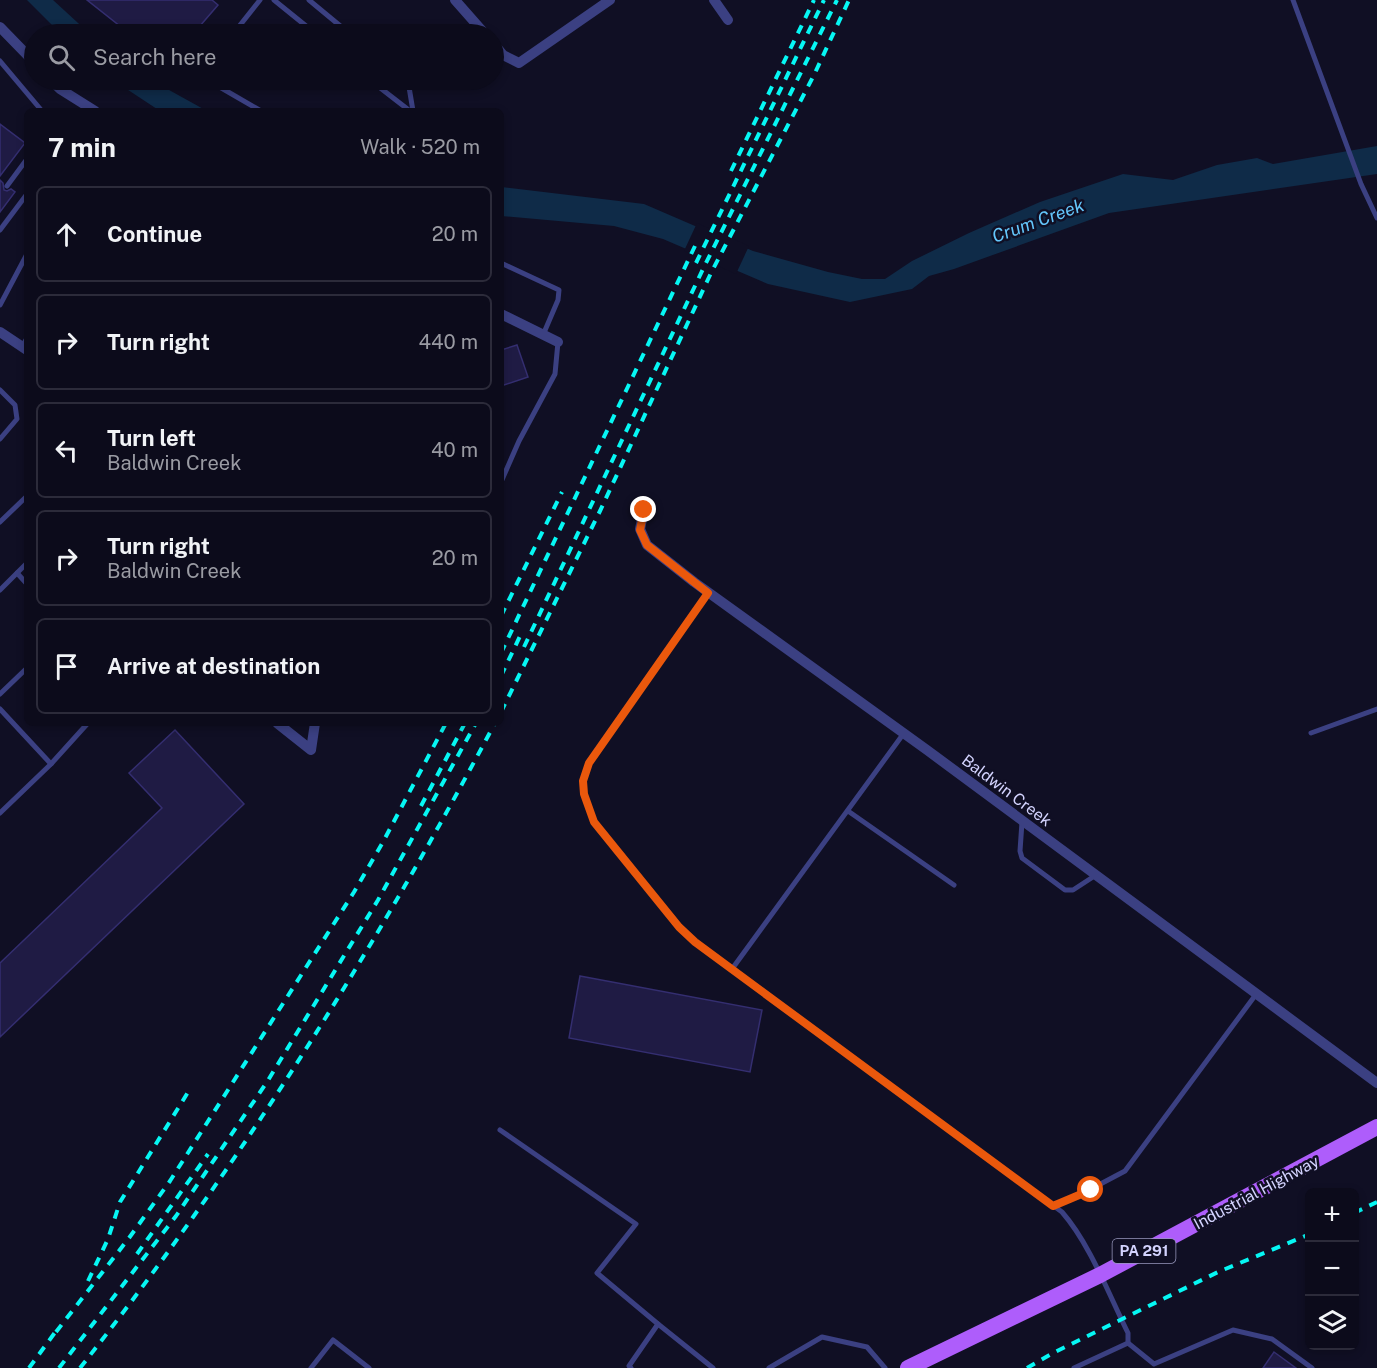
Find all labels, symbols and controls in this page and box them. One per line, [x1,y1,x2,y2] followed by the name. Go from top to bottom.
[24,24,504,90] search box
[45,41,78,74] icon: search
[93,44,217,70] text: Search here
[48,132,116,163] text: 7 min
[360,135,480,159] text: Walk · 520 m
[989,194,1087,247] water label: Crum Creek
[50,218,83,251] icon: ahead
[107,221,202,247] text: Continue
[432,222,478,246] text: 20 m
[50,326,83,359] icon: right
[107,329,210,355] text: Turn right
[418,330,478,354] text: 440 m
[107,425,196,451] text: Turn left
[50,434,83,467] icon: left
[431,438,478,462] text: 40 m
[107,451,241,475] text: Baldwin Creek
[630,496,656,522] route end
[107,533,210,559] text: Turn right
[50,542,83,575] icon: right
[432,546,478,570] text: 20 m
[107,559,241,583] text: Baldwin Creek
[50,650,83,683] icon: arrive
[107,653,320,679] text: Arrive at destination
[958,750,1055,830] street label: Baldwin Creek
[1190,1151,1322,1233] street label: Industrial Highway
[1077,1176,1103,1202] route start
[1305,1188,1359,1350] map controls
[1305,1188,1359,1242] button: +
[1112,1239,1176,1263] road number: PA 291
[1305,1242,1359,1296] button: −
[1305,1296,1359,1350] button: layers

